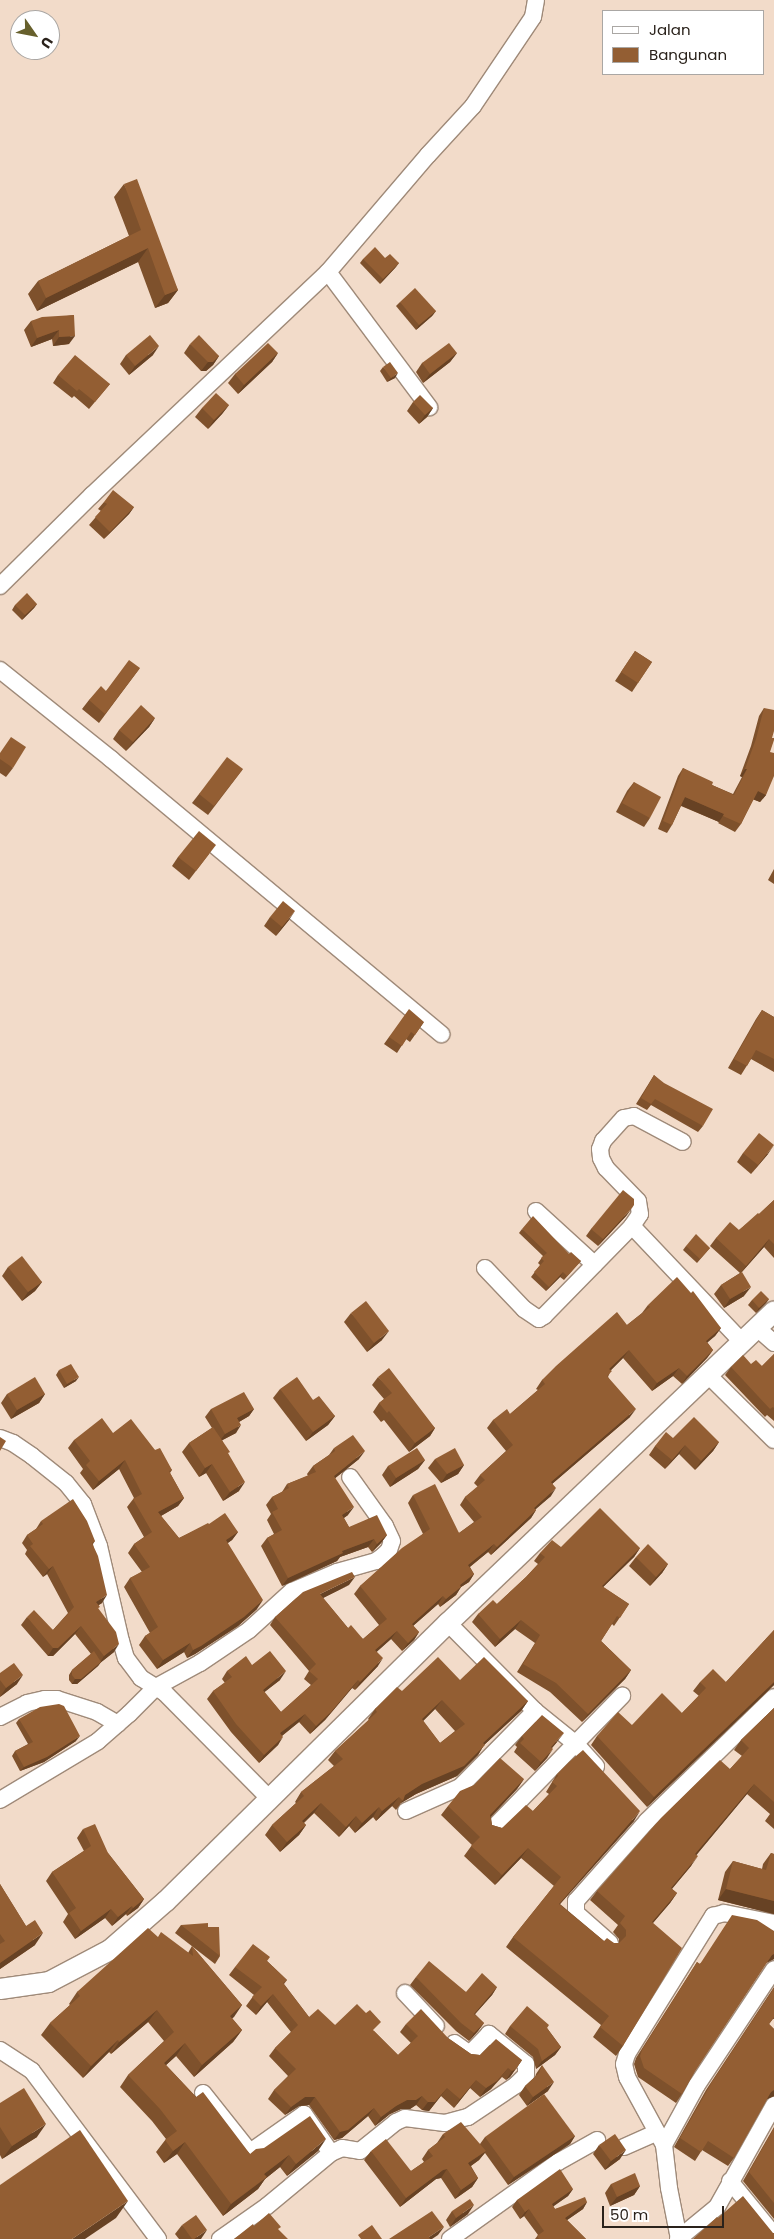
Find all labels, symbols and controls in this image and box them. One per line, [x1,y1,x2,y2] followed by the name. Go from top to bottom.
[10,10,60,60] north arrow
[602,10,764,75] legend
[649,19,691,40] text: Jalan
[36,33,58,52] text: U
[649,44,727,65] text: Bangunan
[604,2196,726,2228] scale bar
[610,2204,648,2225] text: 50 m

